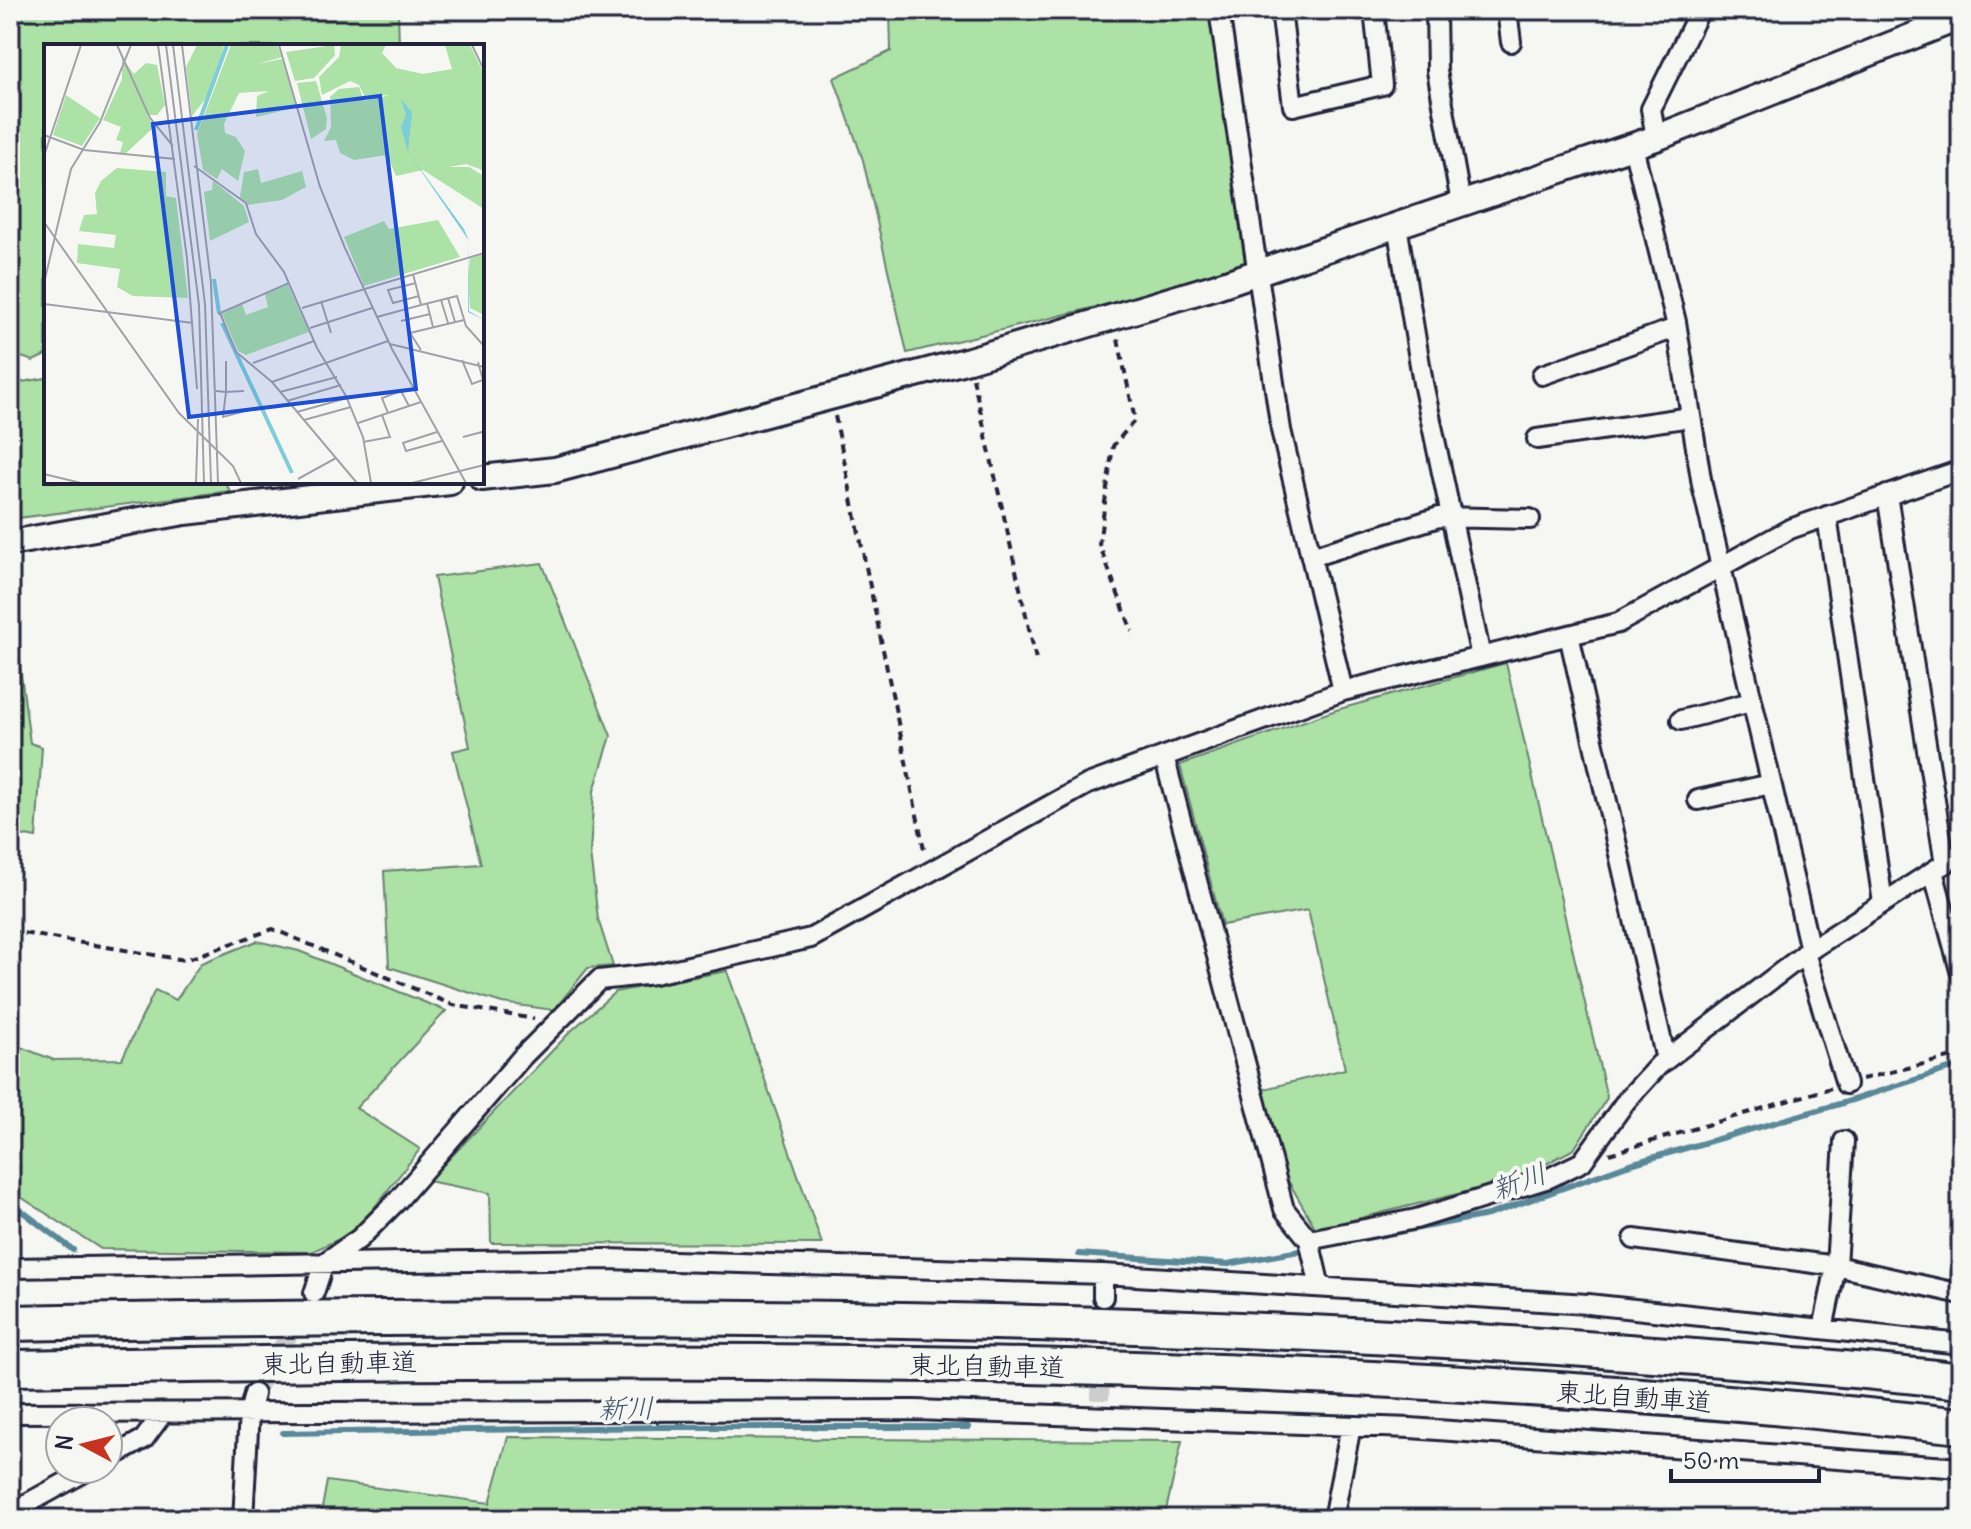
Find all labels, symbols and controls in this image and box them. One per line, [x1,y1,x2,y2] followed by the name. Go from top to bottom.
[44,44,484,484] inset map
[1487,1155,1551,1207] water label: 新川
[261,1345,417,1380] street label: 東北自動車道
[909,1348,1065,1383] street label: 東北自動車道
[1555,1375,1713,1418] street label: 東北自動車道
[598,1390,654,1426] water label: 新川
[44,1405,124,1485] north arrow
[49,1433,79,1452] text: N
[1671,1433,1819,1483] scale bar
[1683,1445,1739,1475] text: 50 m

